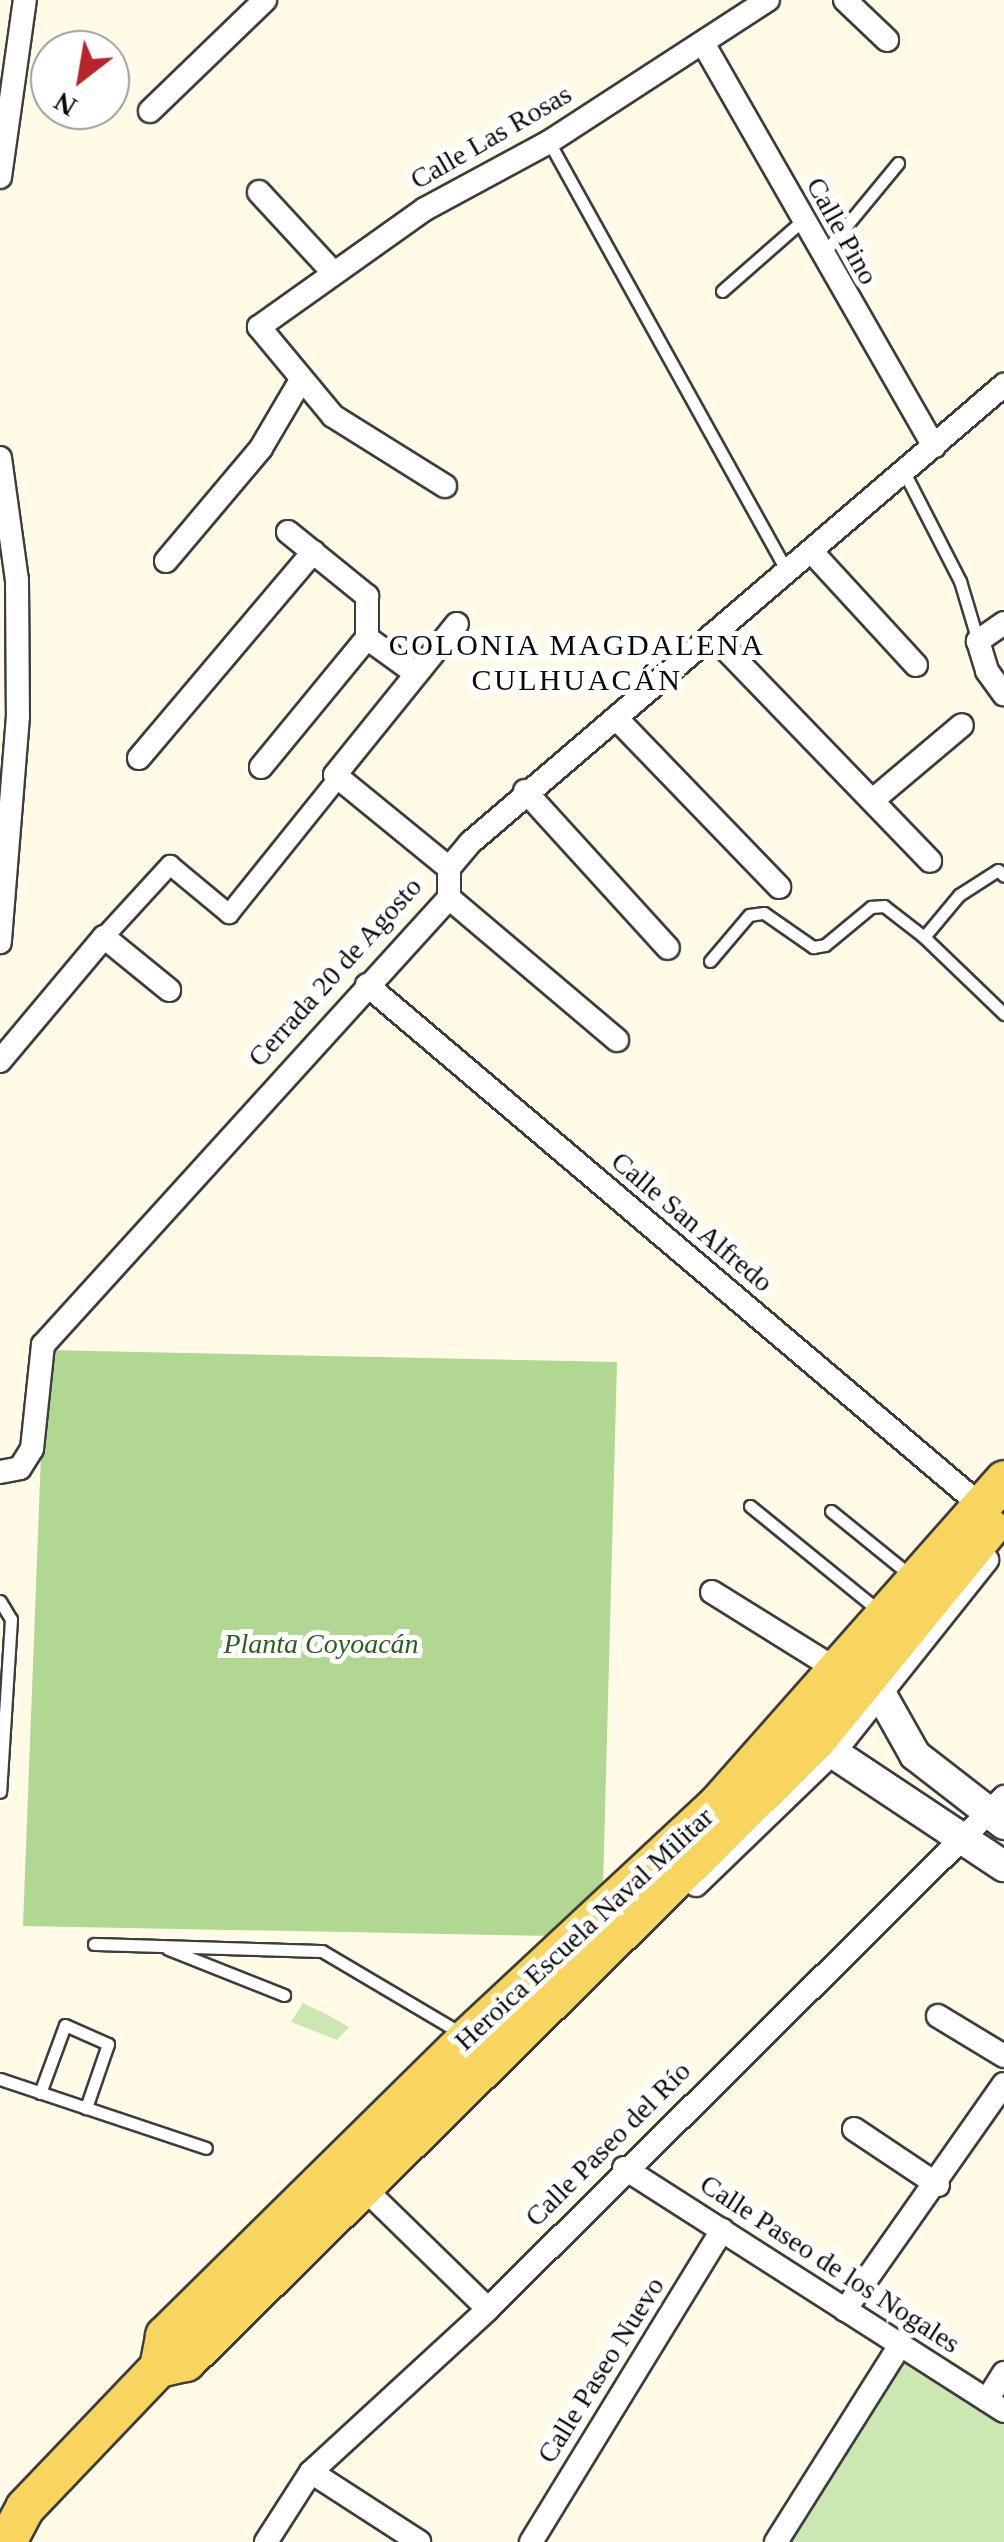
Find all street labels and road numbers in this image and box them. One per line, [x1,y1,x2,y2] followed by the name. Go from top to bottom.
[404,77,578,197] street label: Calle Las Rosas
[799,171,885,291] street label: Calle Pino
[241,870,429,1074] street label: Cerrada 20 de Agosto
[604,1144,780,1300] street label: Calle San Alfredo
[448,1800,720,2058] street label: Heroica Escuela Naval Militar
[518,2054,698,2234] street label: Calle Paseo del Río
[694,2167,966,2361] street label: Calle Paseo de los Nogales
[530,2271,672,2469] street label: Calle Paseo Nuevo

